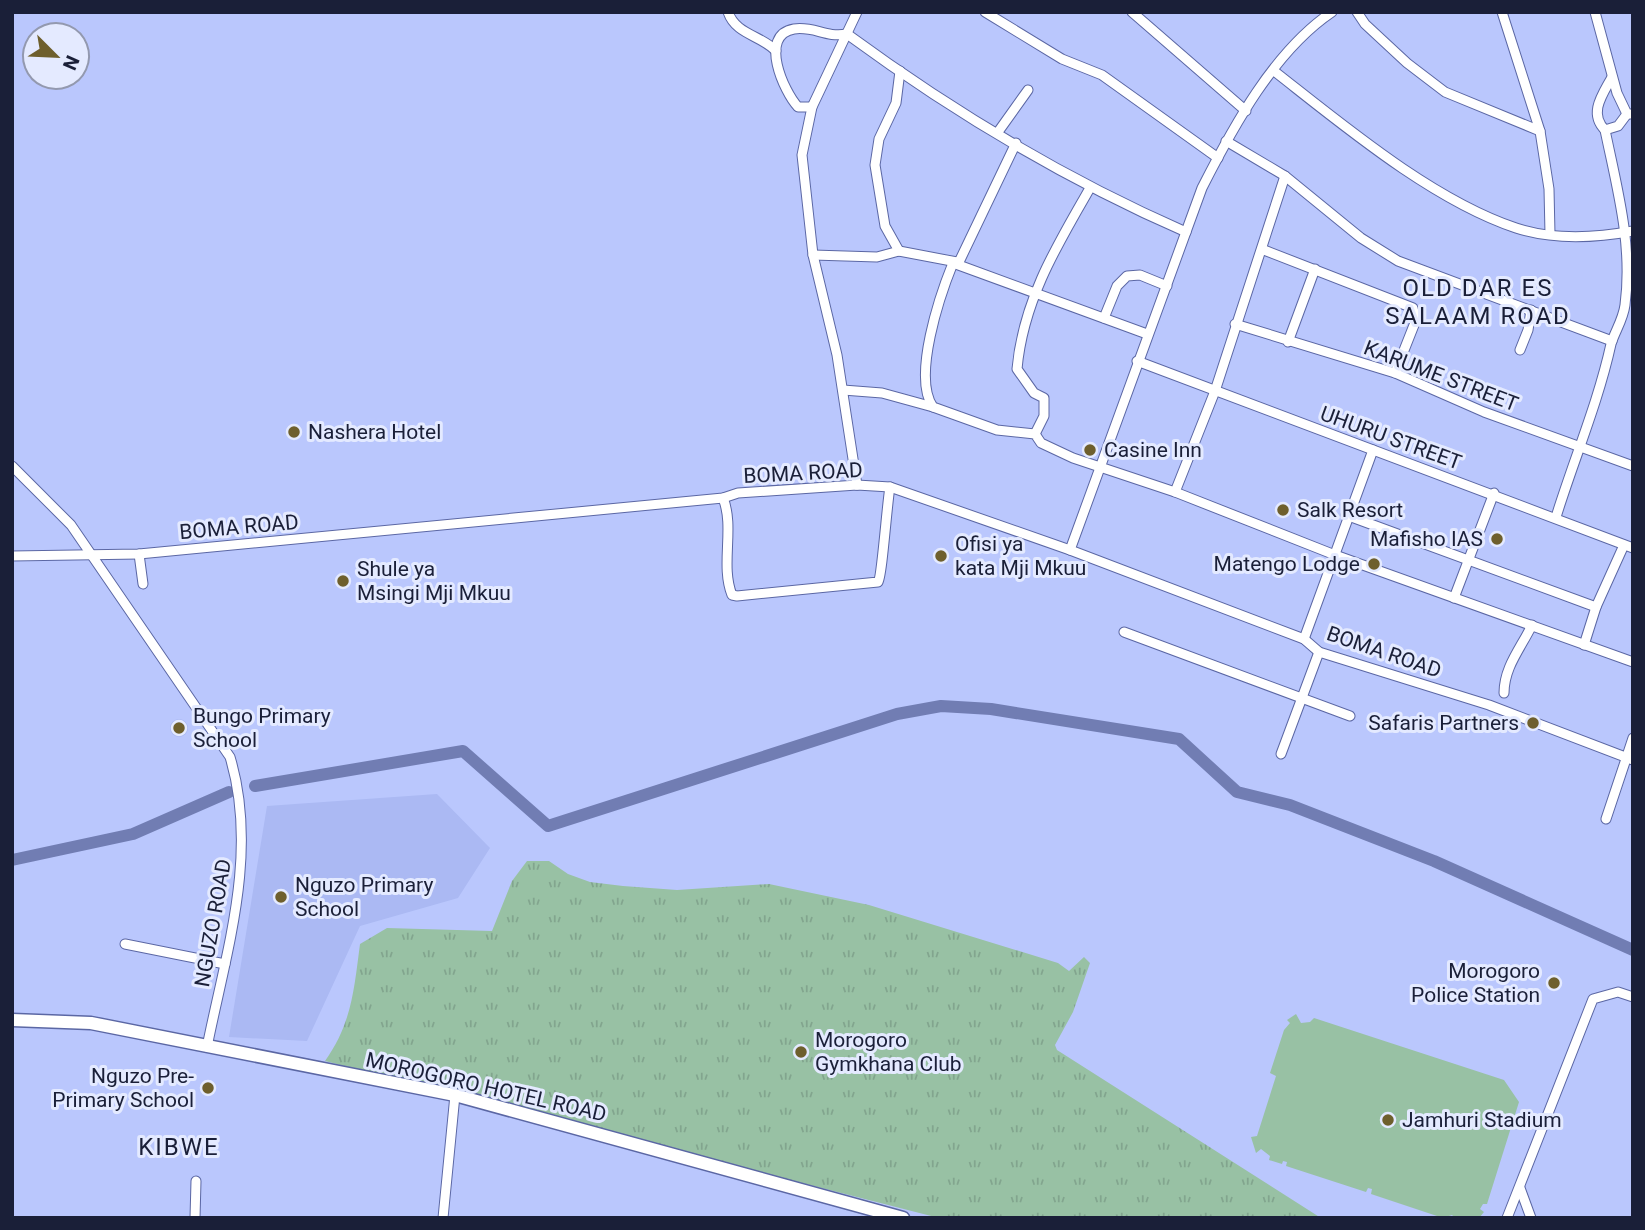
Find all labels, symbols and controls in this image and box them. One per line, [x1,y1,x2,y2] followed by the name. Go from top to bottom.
[21,21,91,91] north arrow
[58,52,84,74] text: N
[1385,274,1571,330] district label: OLD DAR ES SALAAM ROAD
[1360,336,1522,417] street label: KARUME STREET
[1317,401,1465,475] street label: UHURU STREET
[308,420,441,444] place label: Nashera Hotel
[286,424,302,440] marker: Nashera Hotel
[1104,438,1202,462] place label: Casine Inn
[1082,442,1098,458] marker: Casine Inn
[743,458,863,488] street label: BOMA ROAD
[1297,498,1403,522] place label: Salk Resort
[1275,502,1291,518] marker: Salk Resort
[178,510,300,544] street label: BOMA ROAD
[1370,527,1483,551] place label: Mafisho IAS
[1489,531,1505,547] marker: Mafisho IAS
[955,532,1086,580] place label: Ofisi ya kata Mji Mkuu
[933,548,949,564] marker: Ofisi ya kata Mji Mkuu
[1214,552,1360,576] place label: Matengo Lodge
[1366,556,1382,572] marker: Matengo Lodge
[357,557,511,605] place label: Shule ya Msingi Mji Mkuu
[335,573,351,589] marker: Shule ya Msingi Mji Mkuu
[1324,621,1444,683] street label: BOMA ROAD
[193,704,331,752] place label: Bungo Primary School
[1368,711,1519,735] place label: Safaris Partners
[1525,715,1541,731] marker: Safaris Partners
[171,720,187,736] marker: Bungo Primary School
[190,857,236,989] street label: NGUZO ROAD
[295,873,433,921] place label: Nguzo Primary School
[273,889,289,905] marker: Nguzo Primary School
[1411,959,1540,1007] place label: Morogoro Police Station
[1546,975,1562,991] marker: Morogoro Police Station
[815,1028,962,1076] place label: Morogoro Gymkhana Club
[793,1044,809,1060] marker: Morogoro Gymkhana Club
[363,1048,609,1126] street label: MOROGORO HOTEL ROAD
[52,1064,194,1112] place label: Nguzo Pre- Primary School
[200,1080,216,1096] marker: Nguzo Pre- Primary School
[1402,1108,1562,1132] place label: Jamhuri Stadium
[1380,1112,1396,1128] marker: Jamhuri Stadium
[138,1133,220,1161] district label: KIBWE

